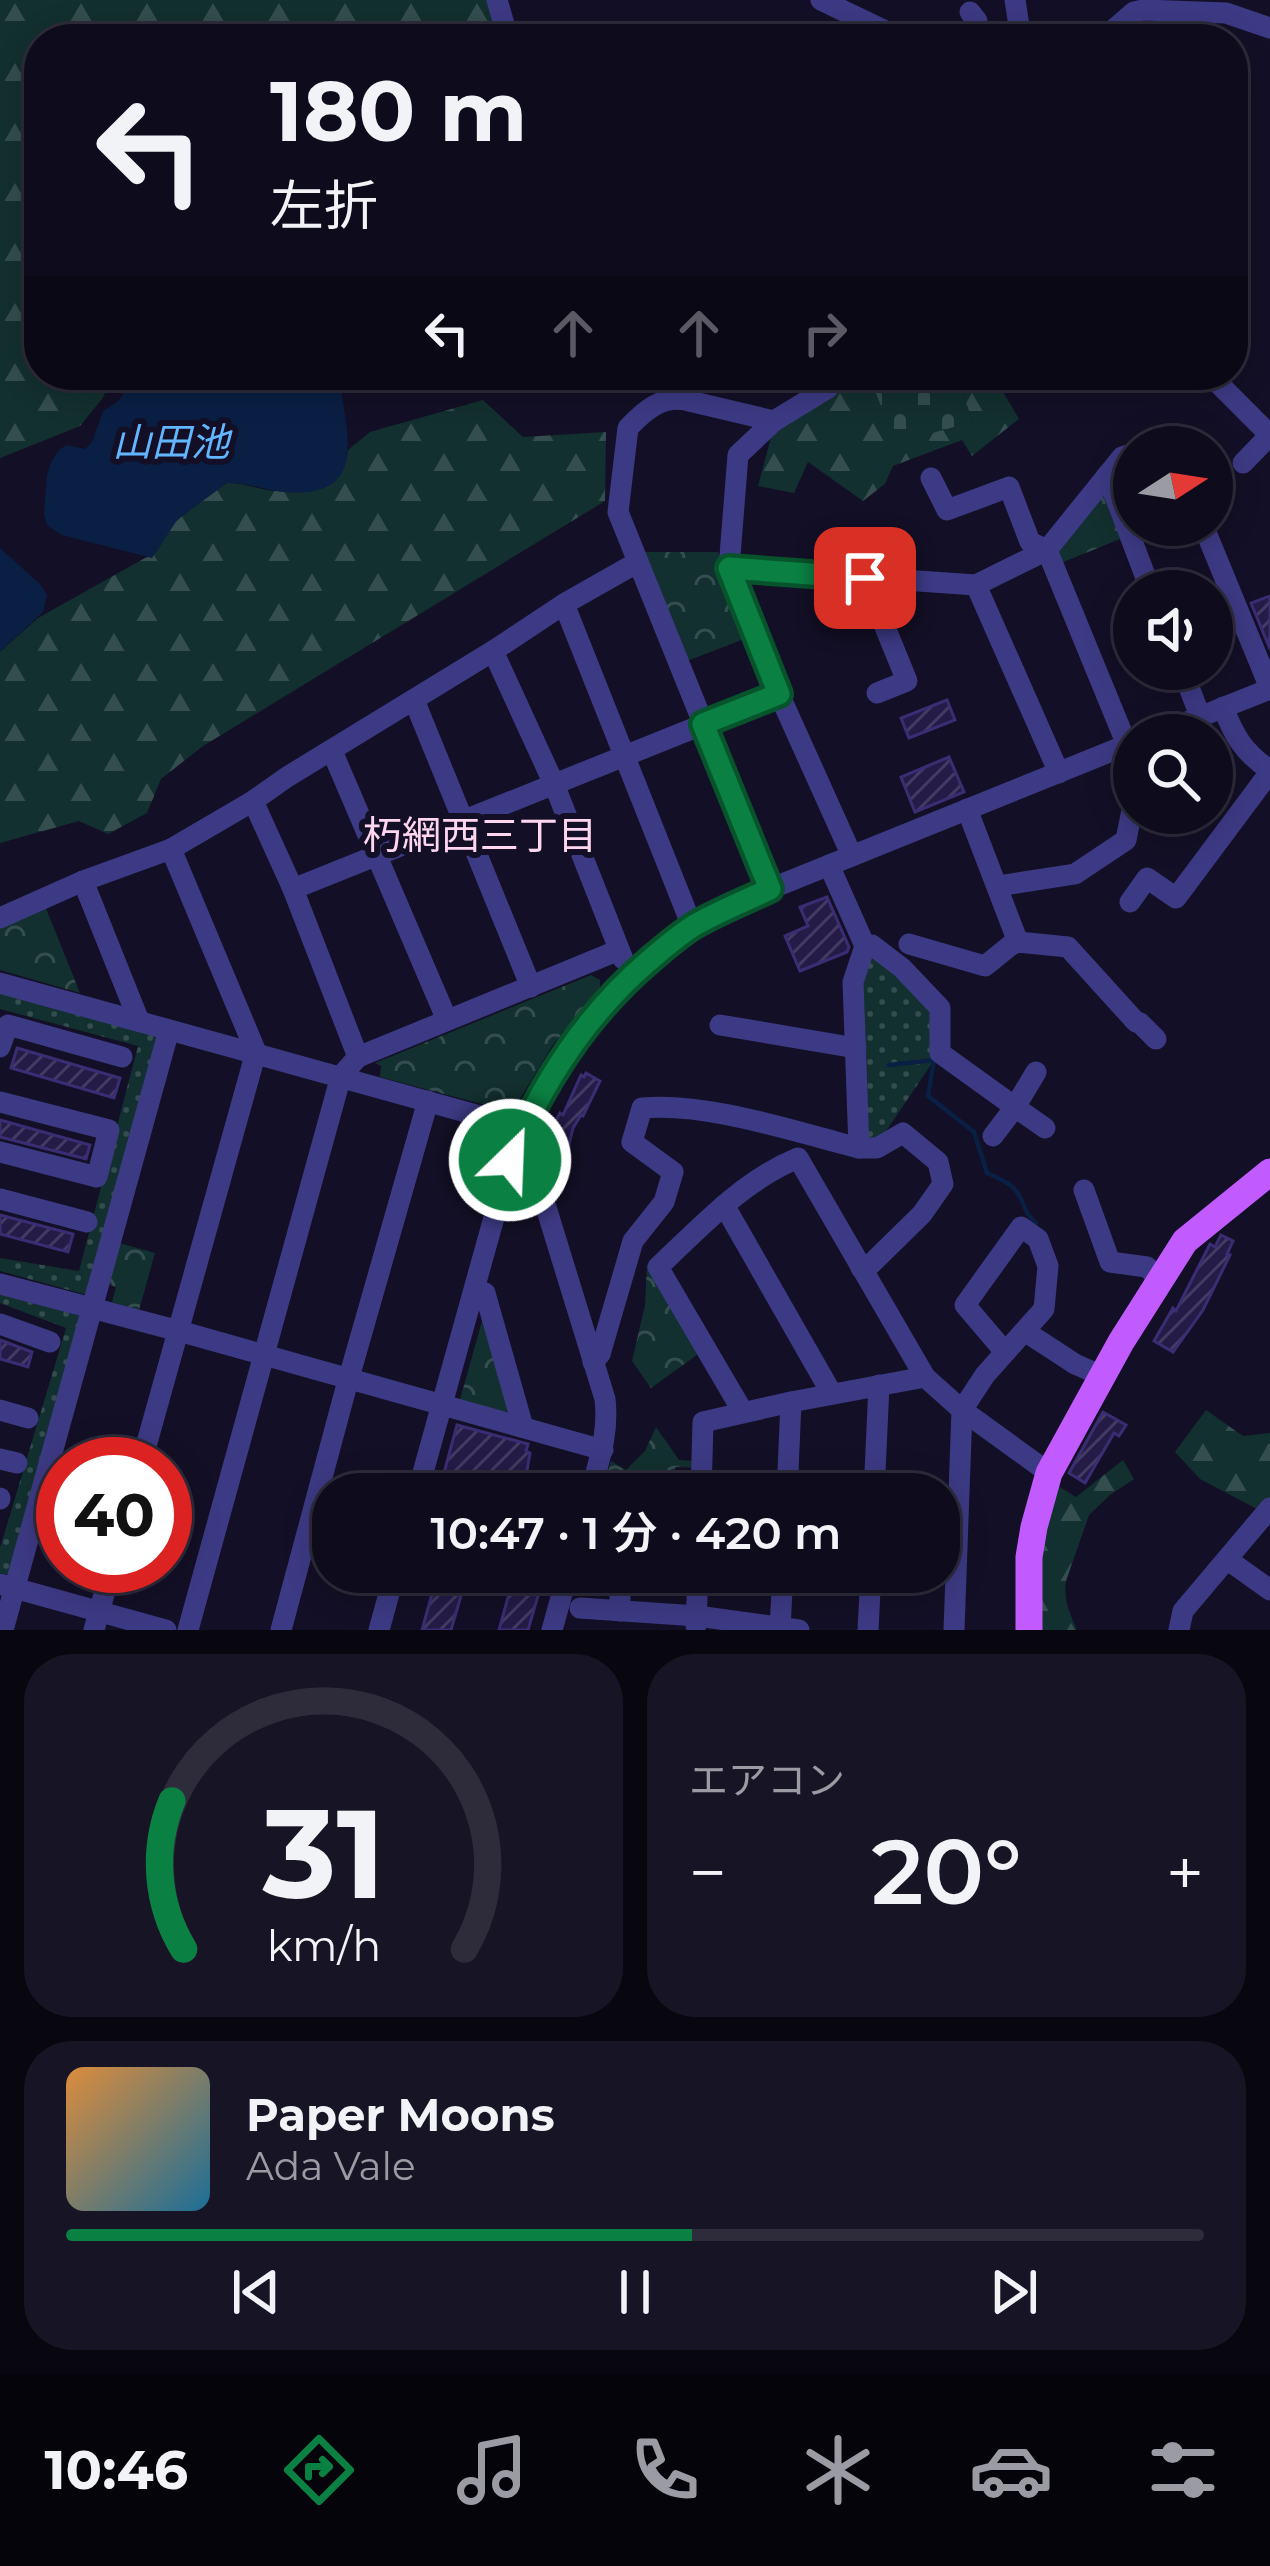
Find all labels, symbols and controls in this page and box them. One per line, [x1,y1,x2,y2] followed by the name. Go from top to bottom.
[270,60,527,162] text: 180 m
[72,72,228,228] icon: left
[270,173,378,239] text: 左折
[414,300,480,366] icon: left
[540,300,606,366] icon: ahead
[666,300,732,366] icon: ahead
[792,300,858,366] icon: right
[112,418,233,466] water label: 山田池
[1113,426,1233,546] north arrow
[1113,426,1233,834] map controls
[814,527,916,629] pin
[832,545,898,611] icon: arrive
[1113,570,1233,690] button: sound
[1113,714,1233,834] button: search
[363,811,597,859] district label: 朽網西三丁目
[447,1097,573,1223] position arrow
[36,1437,192,1593] speed limit sign: 40
[431,1505,841,1560] text: 10:47 · 1 分 · 420 m
[689,1756,845,1804] text: エアコン
[261,1777,385,1929] text: 31
[871,1817,1022,1927] text: 20°
[689,1832,727,1913] text: −
[1166,1832,1204,1913] text: +
[266,1918,381,1971] text: km/h
[246,2087,555,2142] text: Paper Moons
[246,2142,416,2190] text: Ada Vale
[223,2259,289,2325] icon: previous
[602,2259,668,2325] icon: pause
[981,2259,1047,2325] icon: next
[277,2428,361,2512] icon: directions
[450,2428,534,2512] icon: music
[623,2428,707,2512] icon: phone
[796,2428,880,2512] icon: climate
[969,2428,1053,2512] icon: car
[1141,2428,1225,2512] icon: filters
[44,2437,188,2503] text: 10:46

